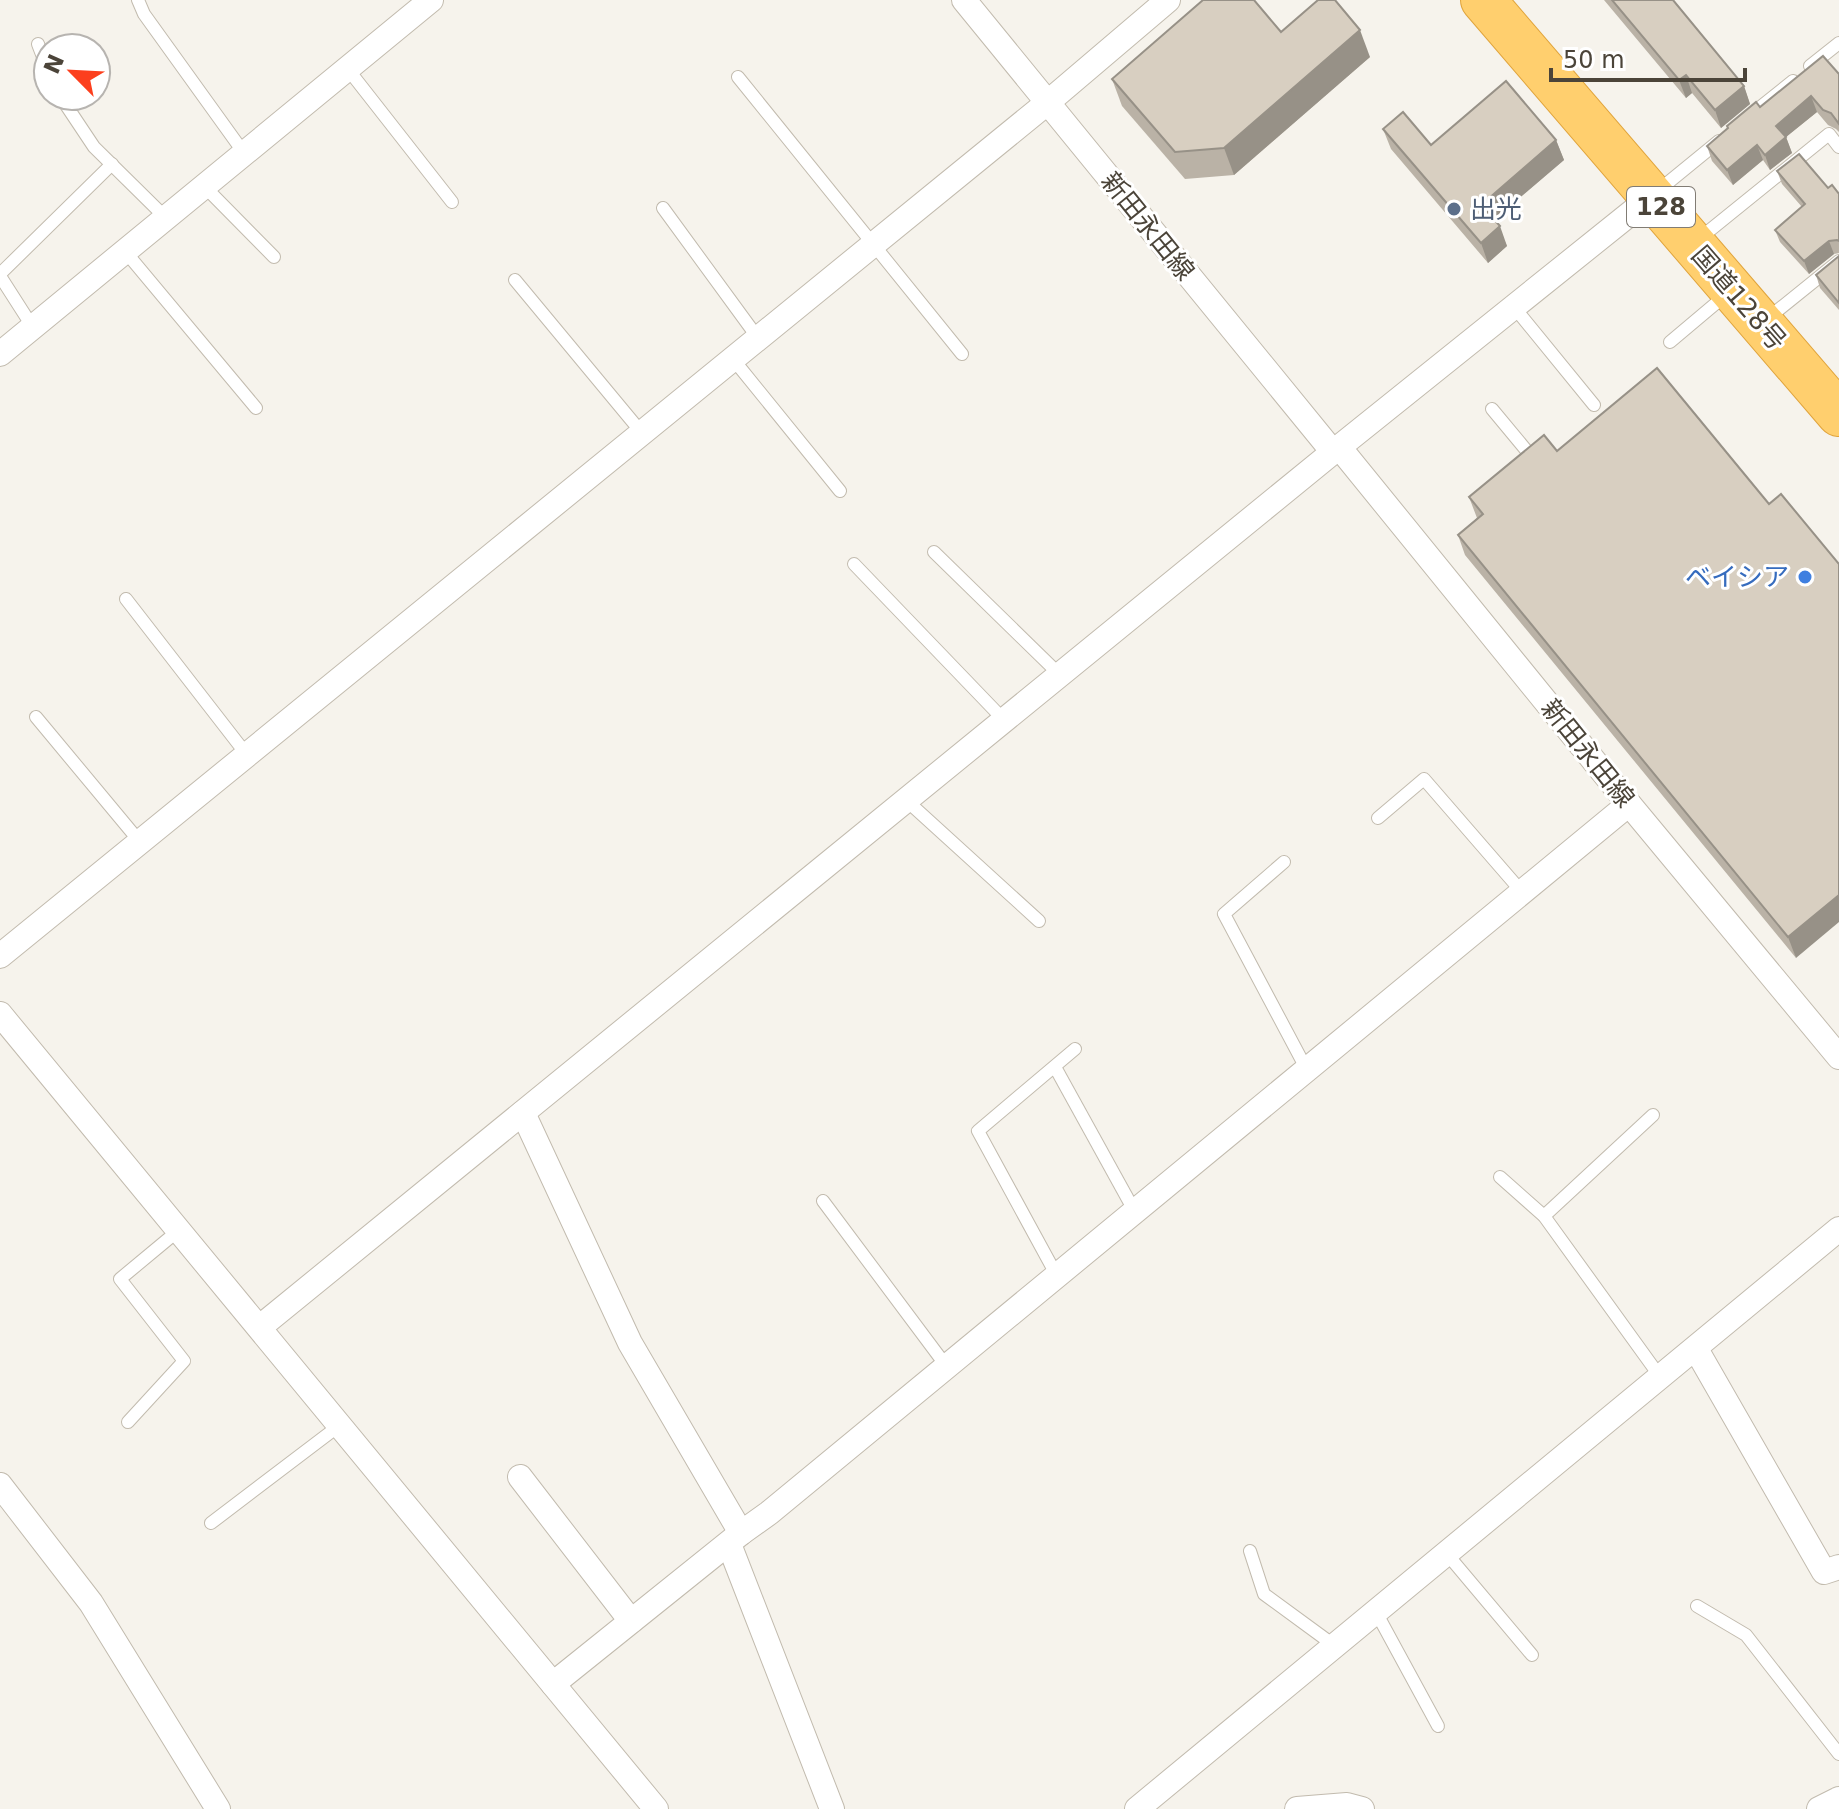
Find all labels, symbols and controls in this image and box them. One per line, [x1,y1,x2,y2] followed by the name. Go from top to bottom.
[32,32,112,112] north arrow
[1551,32,1745,82] scale bar
[1563,46,1625,74] text: 50 m
[39,51,69,78] text: N
[1095,166,1201,286] street label: 新田永田線
[1627,187,1695,227] road number: 128
[1470,194,1522,224] place label: 出光
[1445,200,1463,218] marker: 出光
[1686,240,1792,356] street label: 国道128号
[1685,562,1789,592] place label: ベイシア
[1796,568,1814,586] marker: ベイシア
[1535,693,1641,813] street label: 新田永田線

